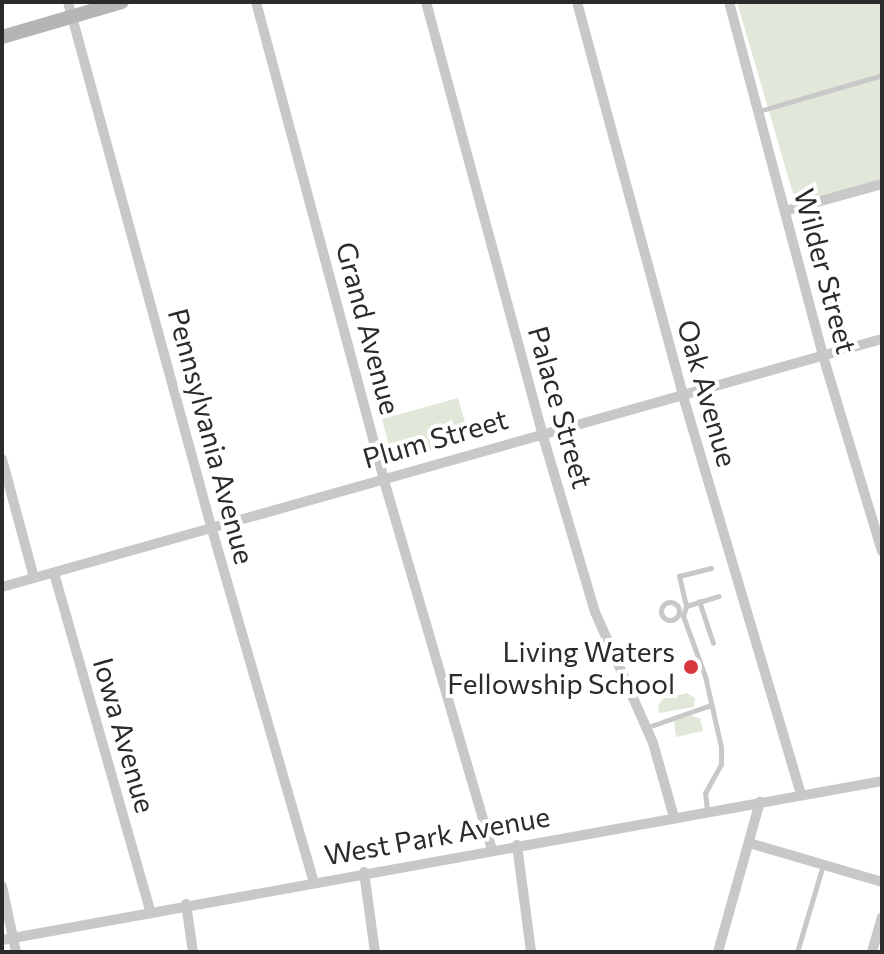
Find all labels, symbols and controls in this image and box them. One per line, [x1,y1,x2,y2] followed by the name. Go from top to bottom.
[788,185,864,357] street label: Wilder Street
[330,238,408,418] street label: Grand Avenue
[162,304,262,568] street label: Pennsylvania Avenue
[671,316,745,470] street label: Oak Avenue
[522,322,600,492] street label: Palace Street
[359,401,511,475] street label: Plum Street
[447,634,675,700] place label: Living Waters Fellowship School
[87,654,163,816] street label: Iowa Avenue
[682,658,700,676] marker: Living Waters Fellowship School
[322,799,552,871] street label: West Park Avenue

